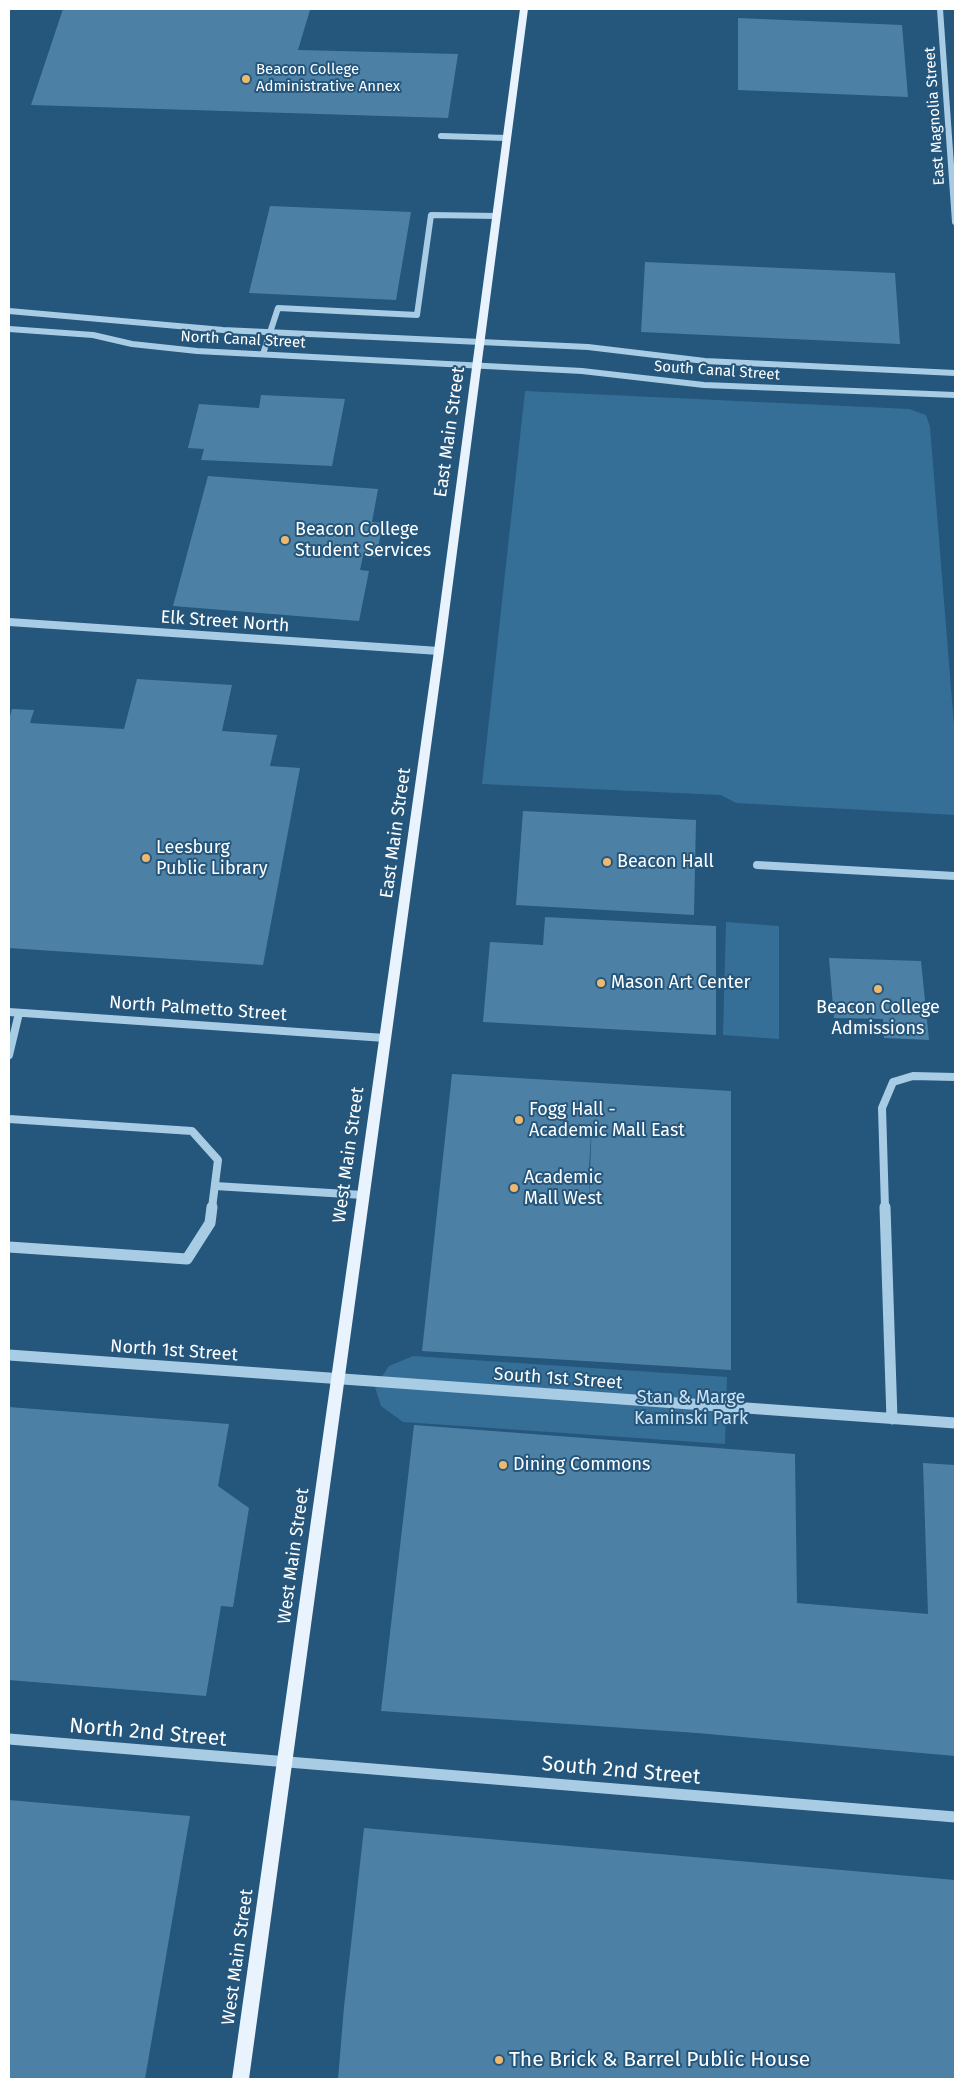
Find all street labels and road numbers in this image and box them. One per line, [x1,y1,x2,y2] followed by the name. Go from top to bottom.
[921,46,949,186] street label: East Magnolia Street
[180,328,306,352] street label: North Canal Street
[653,358,781,384] street label: South Canal Street
[430,365,470,499] street label: East Main Street
[160,607,290,637] street label: Elk Street North
[376,766,416,900] street label: East Main Street
[108,992,288,1026] street label: North Palmetto Street
[329,1086,369,1224] street label: West Main Street
[109,1336,239,1366] street label: North 1st Street
[493,1364,623,1394] street label: South 1st Street
[274,1487,314,1625] street label: West Main Street
[68,1714,228,1752] street label: North 2nd Street
[541,1752,701,1790] street label: South 2nd Street
[218,1888,258,2026] street label: West Main Street

